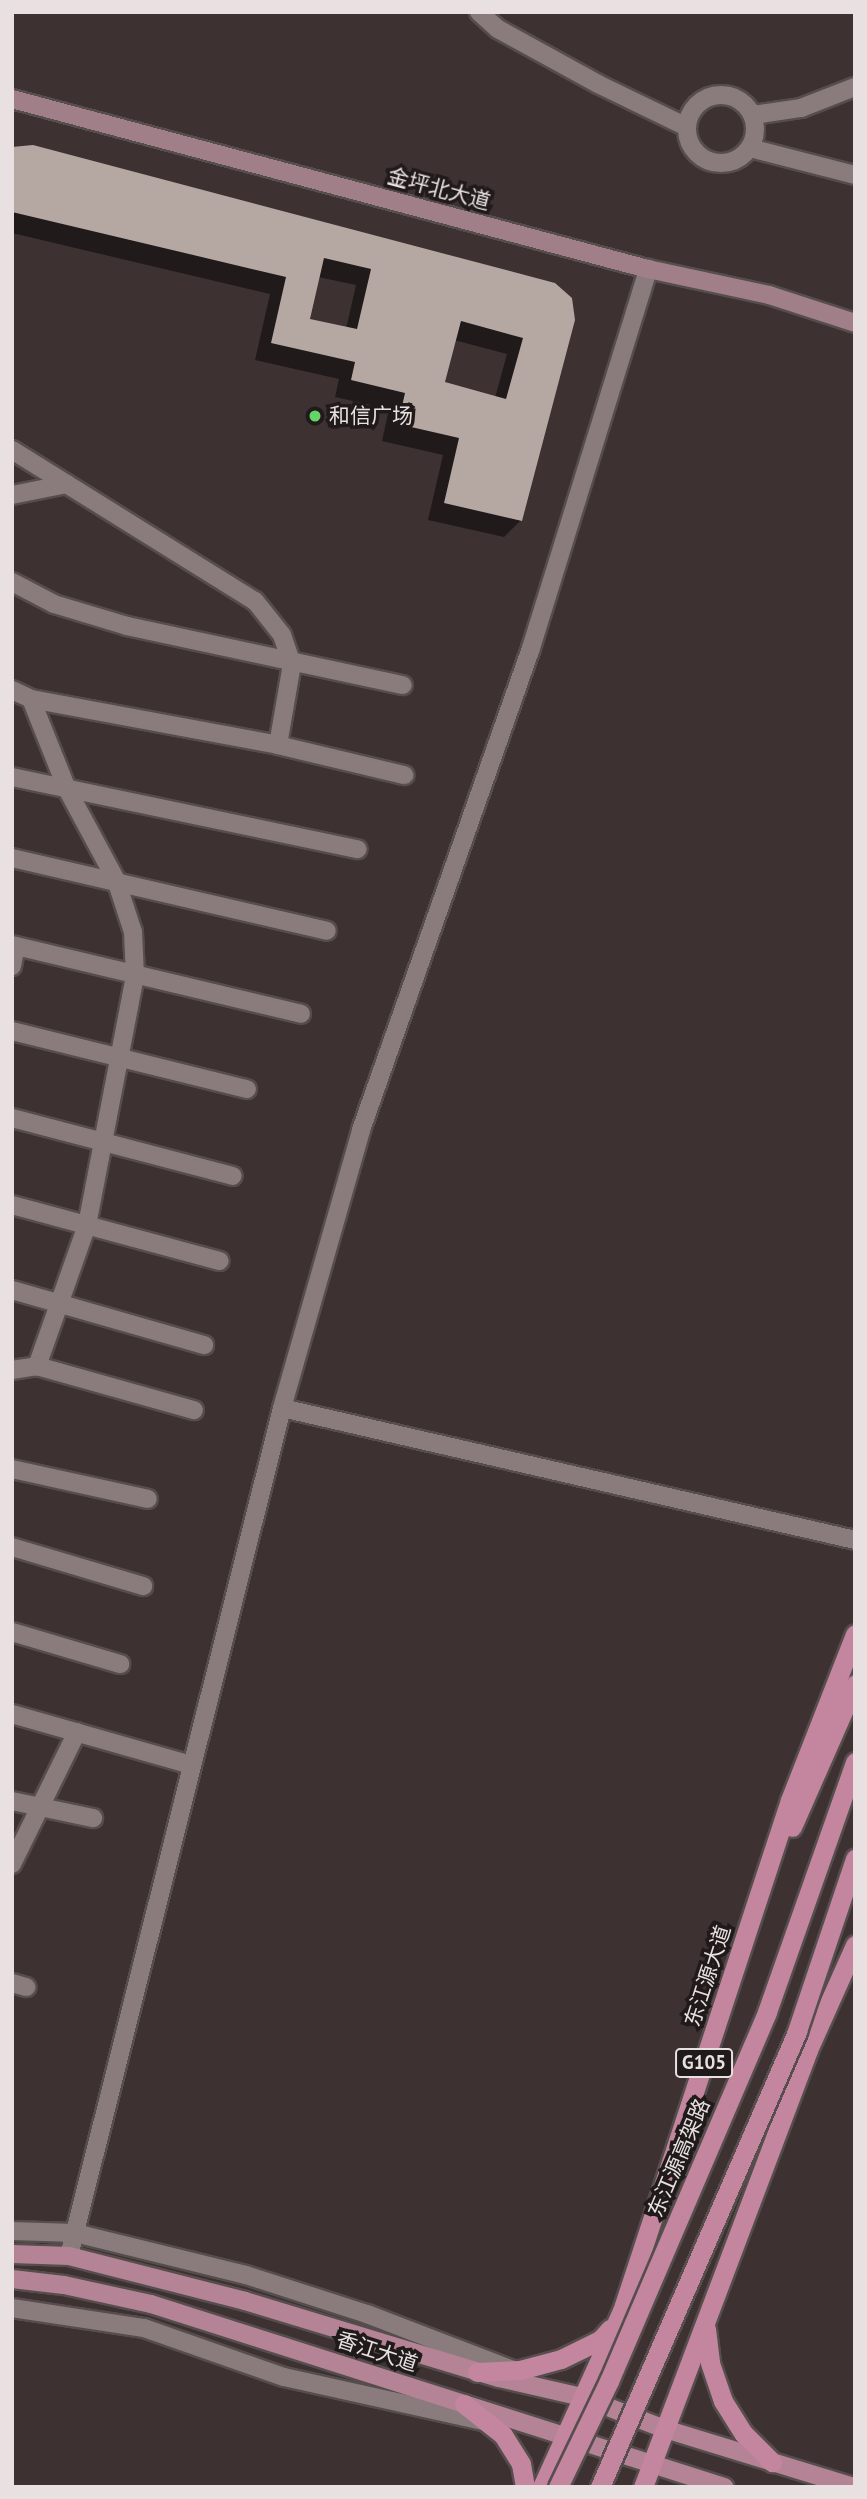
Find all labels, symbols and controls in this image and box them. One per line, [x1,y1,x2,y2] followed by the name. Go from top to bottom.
[385,163,493,215] street label: 金坪北大道
[329,403,413,429] place label: 和信广场
[307,408,323,424] marker: 和信广场
[680,1922,736,2030] street label: 东江源大道
[674,2048,734,2078] road number: G105
[643,2095,715,2221] street label: 东江源高架路
[333,2327,421,2377] street label: 香江大道

